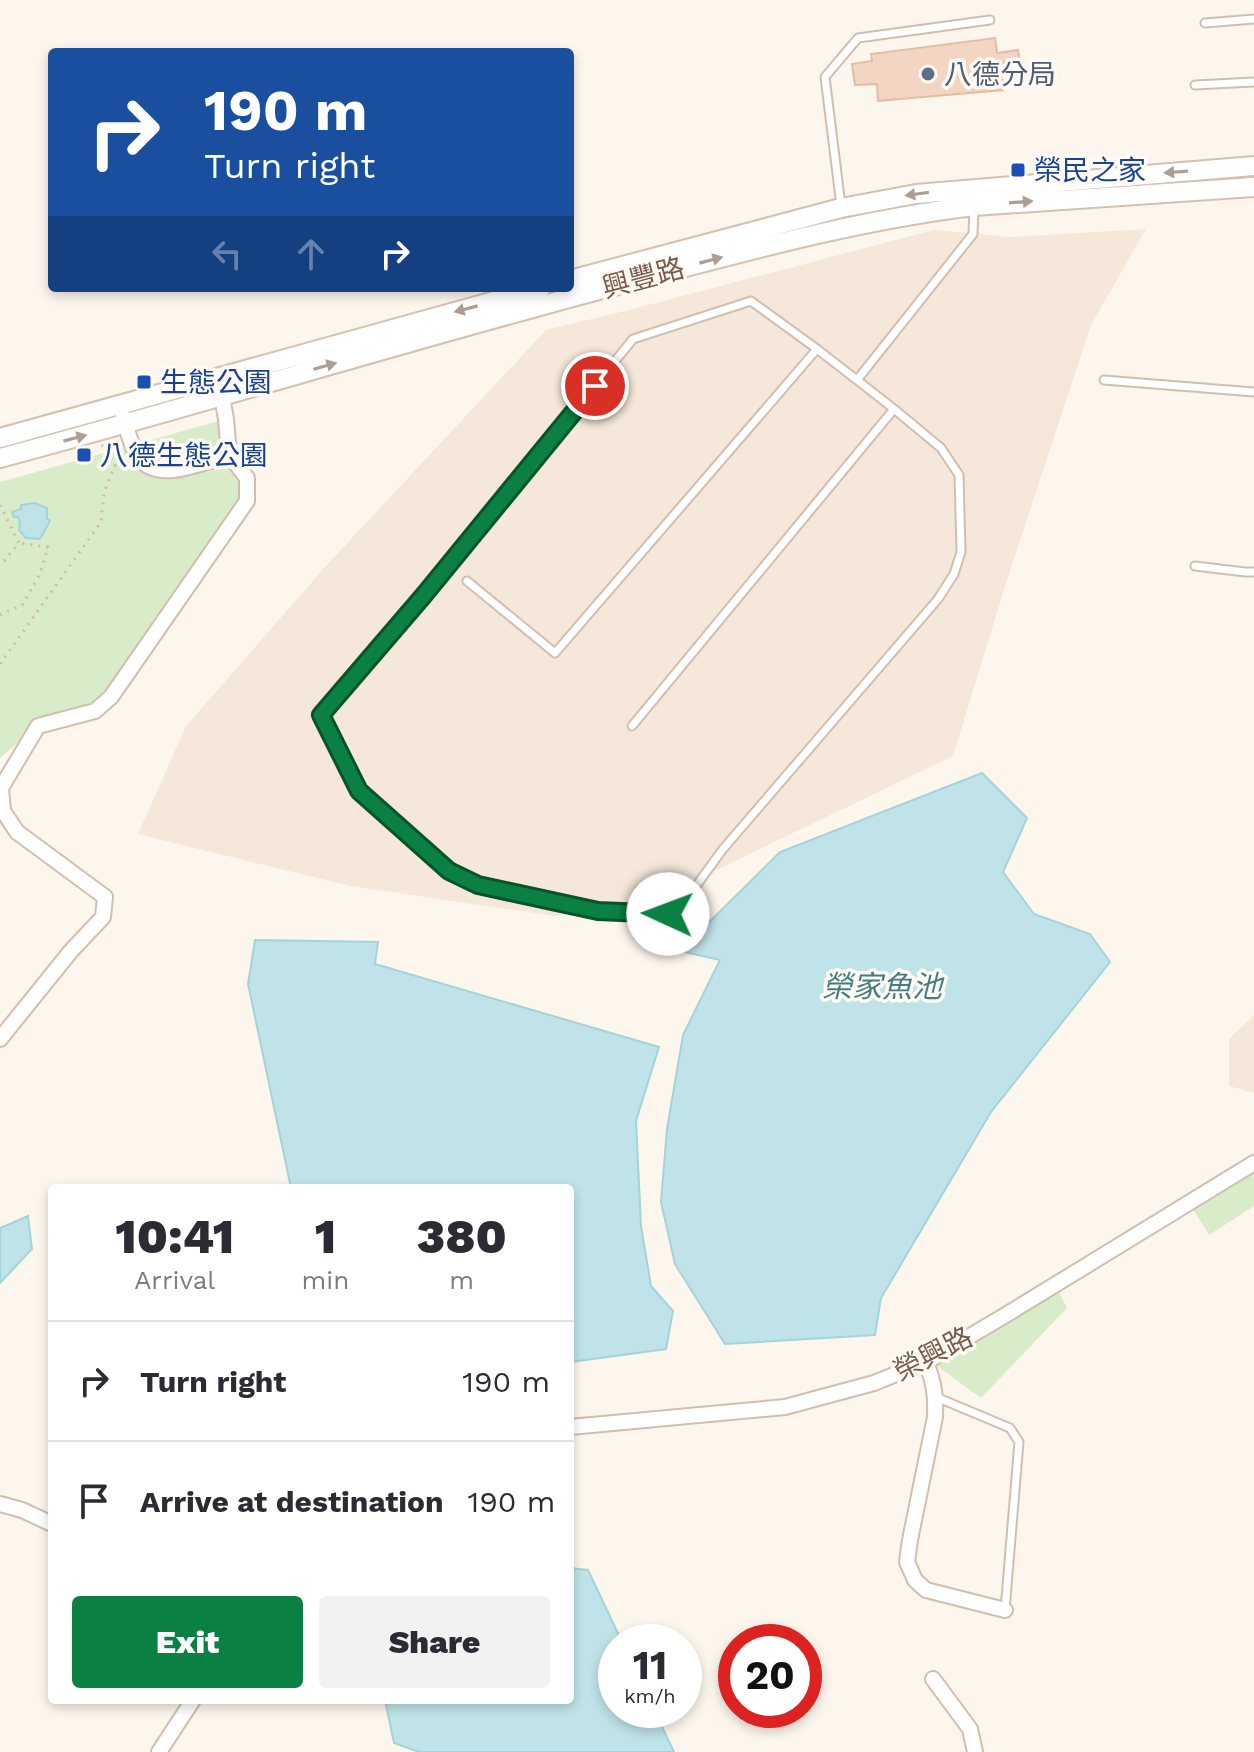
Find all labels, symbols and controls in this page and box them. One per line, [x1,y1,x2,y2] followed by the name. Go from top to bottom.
[944,58,1056,91] place label: 八德分局
[919,65,937,83] marker: 八德分局
[204,78,367,144] text: 190 m
[72,80,176,184] icon: right
[204,145,375,187] text: Turn right
[1034,154,1146,187] place label: 榮民之家
[1009,161,1027,179] marker: 榮民之家
[1163,166,1188,179] one-way arrow
[904,188,929,201] one-way arrow
[1009,196,1034,209] one-way arrow
[205,232,249,276] icon: left
[289,232,333,276] icon: ahead
[373,232,417,276] icon: right
[598,251,688,305] street label: 興豐路
[699,254,724,266] one-way arrow
[453,303,478,315] one-way arrow
[561,352,629,420] pin
[314,359,338,372] one-way arrow
[573,364,617,408] icon: arrive
[160,366,272,399] place label: 生態公園
[135,373,153,391] marker: 生態公園
[63,431,88,443] one-way arrow
[100,439,268,472] place label: 八德生態公園
[75,446,93,464] marker: 八德生態公園
[626,872,710,956] position arrow
[822,969,945,1004] water label: 榮家魚池
[115,1208,234,1265] text: 10:41
[315,1208,336,1265] text: 1
[417,1208,507,1265] text: 380
[134,1265,215,1295] text: Arrival
[301,1265,349,1295] text: min
[449,1265,474,1295] text: m
[888,1320,978,1388] street label: 榮興路
[72,1359,116,1403] icon: right
[140,1364,286,1399] text: Turn right
[462,1364,550,1399] text: 190 m
[72,1479,116,1523] icon: arrive
[140,1484,444,1519] text: Arrive at destination
[468,1484,555,1519] text: 190 m
[72,1596,303,1688] button: Exit
[319,1596,550,1688] button: Share
[718,1624,822,1728] speed limit sign: 20
[633,1642,667,1689] text: 11
[624,1684,676,1708] text: km/h

